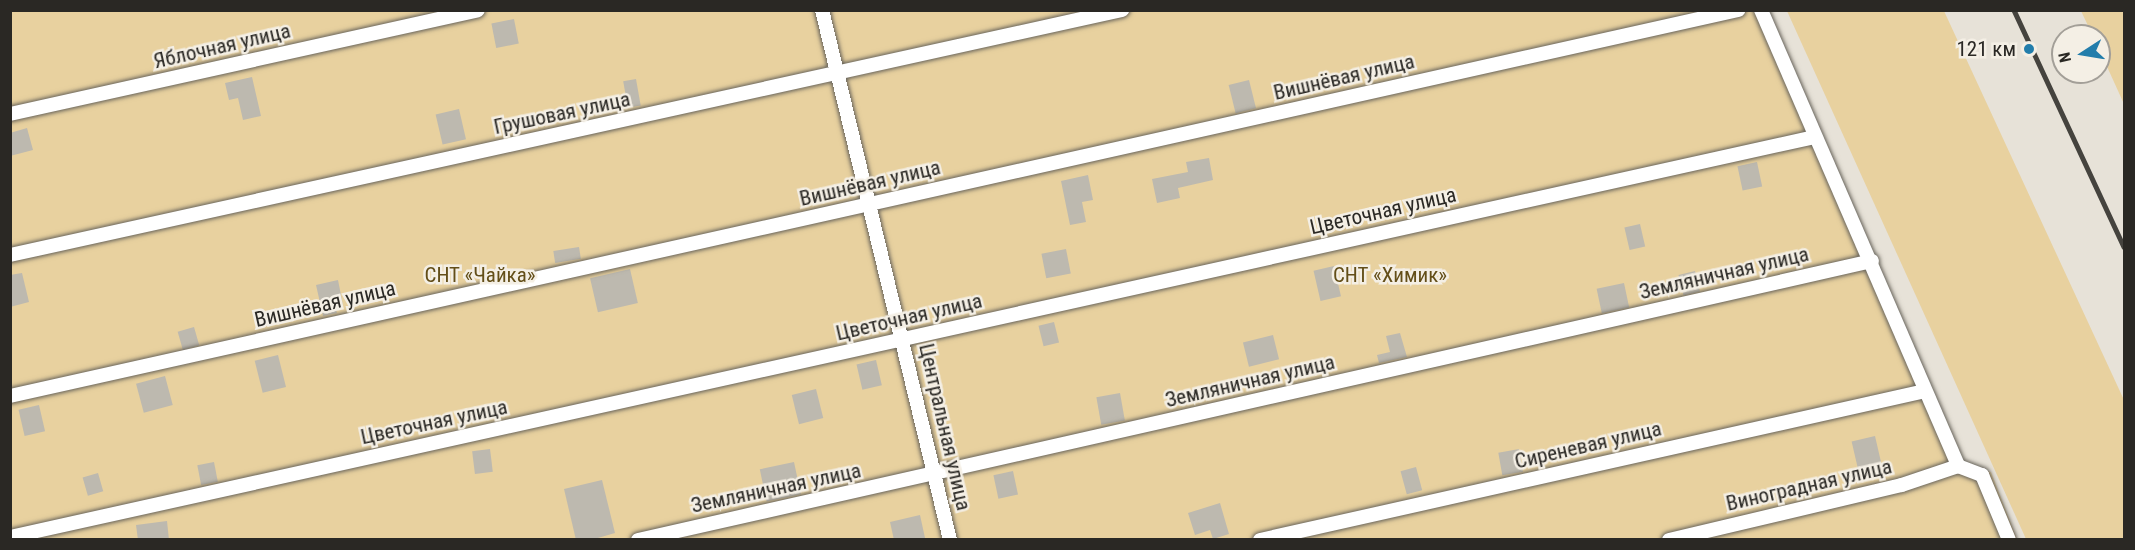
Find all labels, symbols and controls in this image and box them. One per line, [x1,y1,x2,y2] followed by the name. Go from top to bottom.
[151,18,293,74] street label: Яблочная улица
[2051,24,2111,84] north arrow
[1956,36,2016,62] place label: 121 км
[2020,40,2038,58] marker: 121 км
[1271,49,1417,105] street label: Вишнёвая улица
[2055,51,2075,64] text: N
[491,86,633,140] street label: Грушовая улица
[797,155,943,211] street label: Вишнёвая улица
[1307,182,1459,240] street label: Цветочная улица
[1637,241,1811,305] street label: Земляничная улица
[424,262,536,288] park label: СНТ «Чайка»
[1333,262,1447,288] park label: СНТ «Химик»
[252,276,398,332] street label: Вишнёвая улица
[833,288,985,346] street label: Цветочная улица
[914,341,976,513] street label: Центральная улица
[1163,349,1337,413] street label: Земляничная улица
[358,394,510,450] street label: Цветочная улица
[1512,416,1664,474] street label: Сиреневая улица
[1724,454,1894,516] street label: Виноградная улица
[689,458,863,518] street label: Земляничная улица

